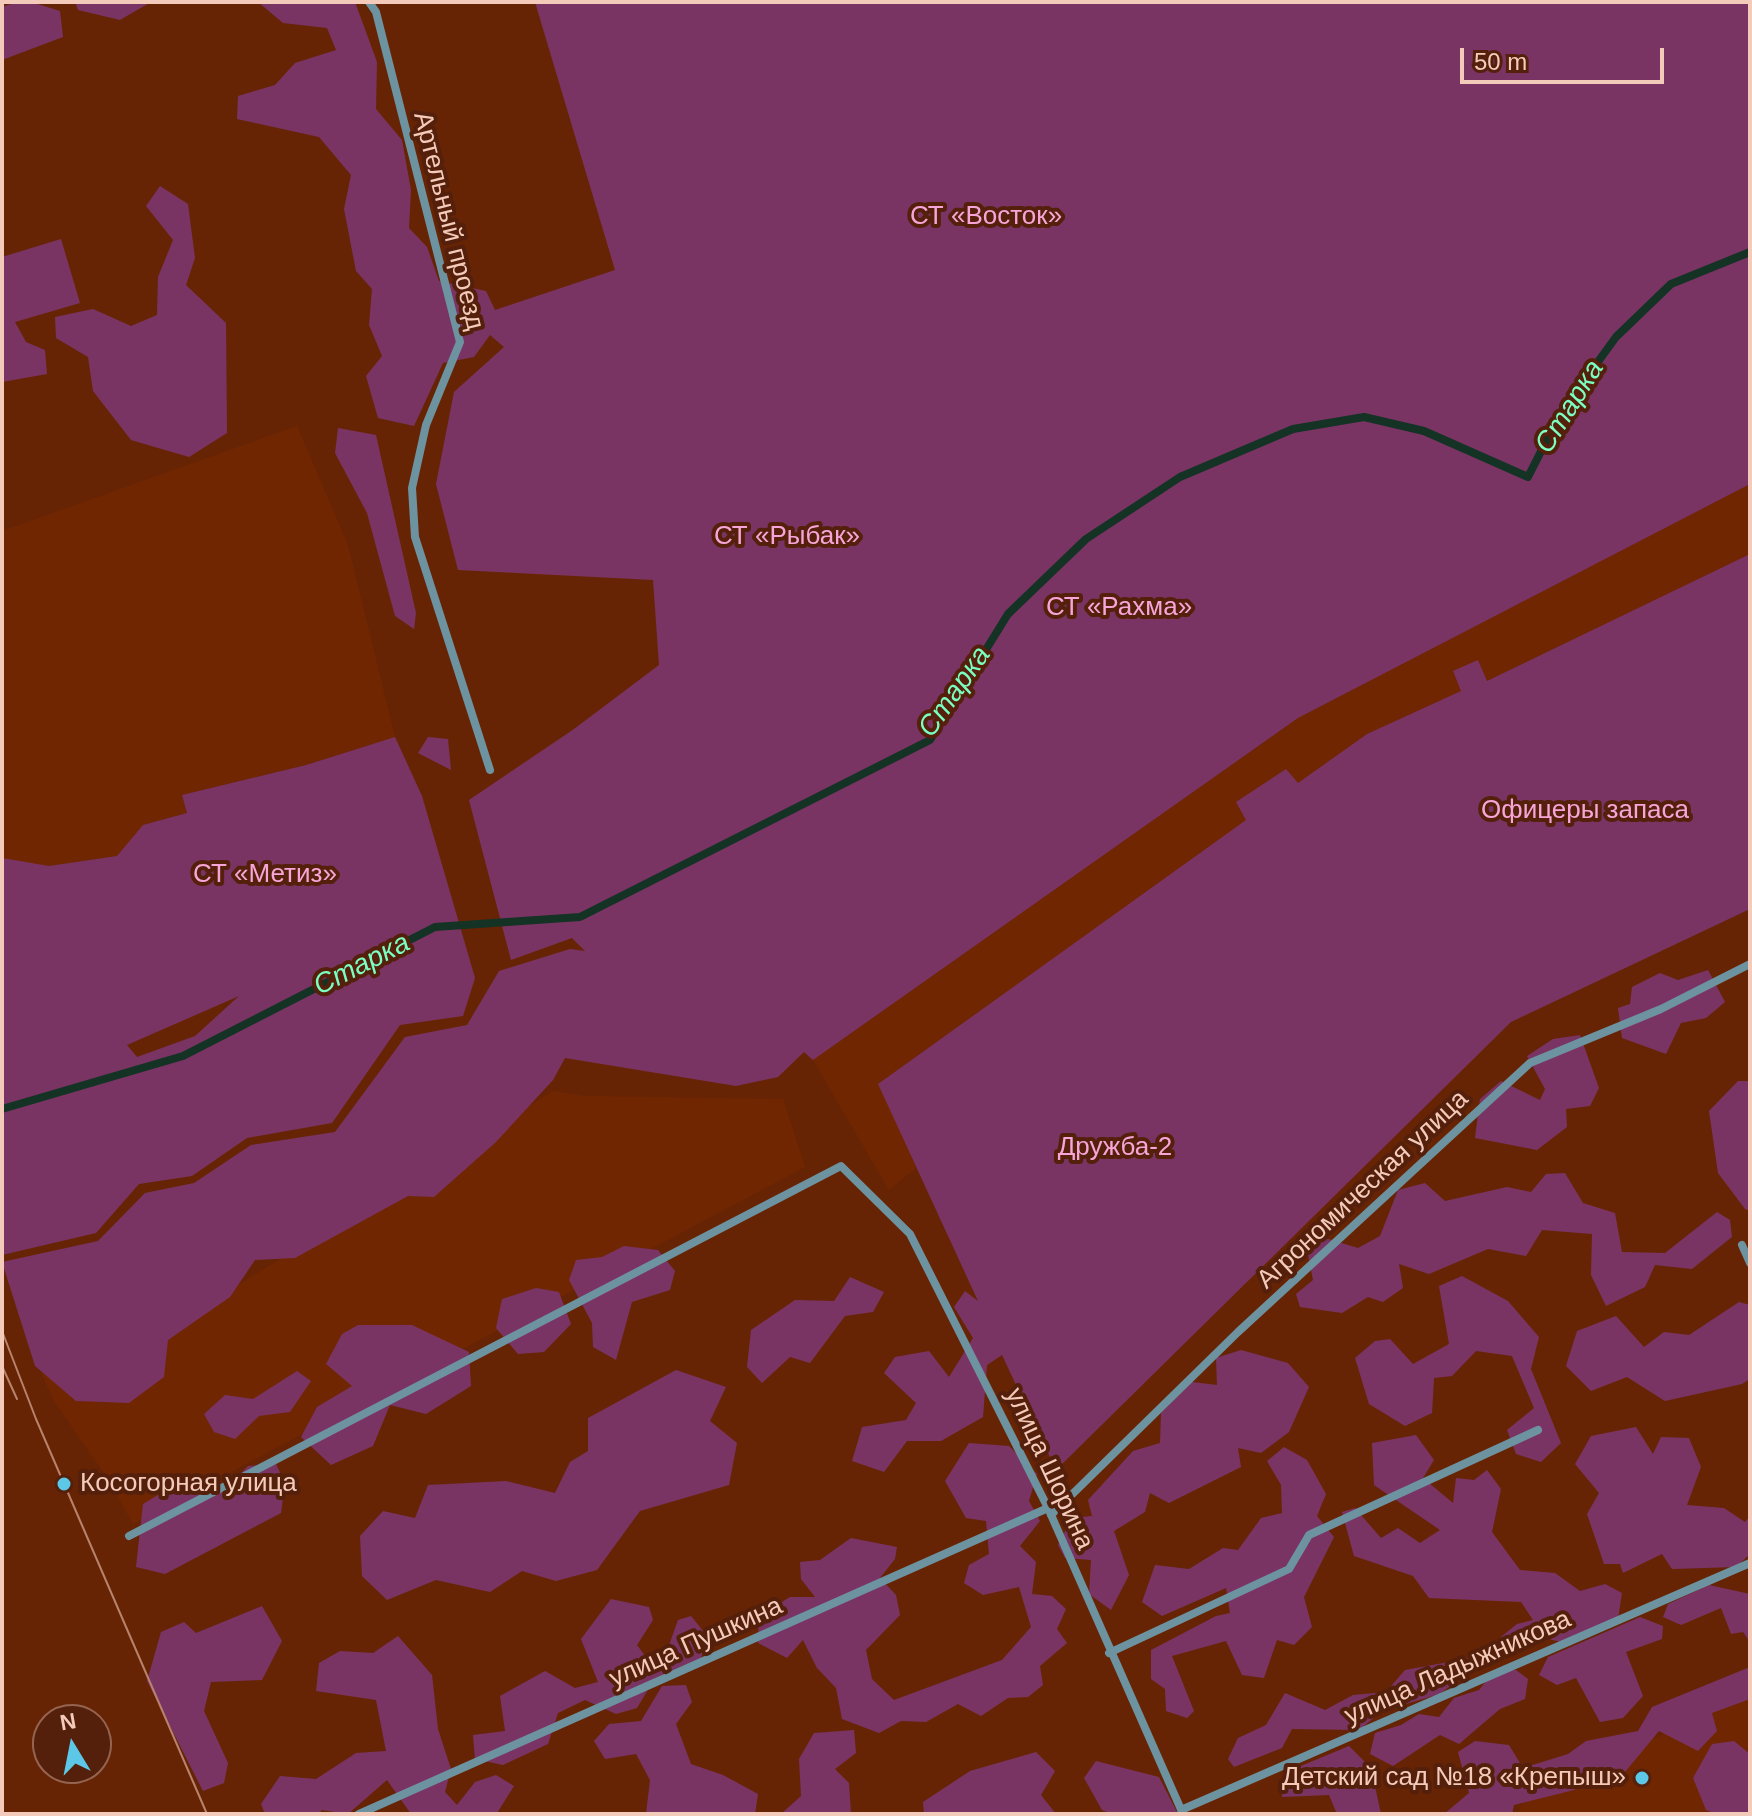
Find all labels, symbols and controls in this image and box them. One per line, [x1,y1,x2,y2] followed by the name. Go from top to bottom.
[1464,32,1668,82] scale bar
[1474,48,1527,75] text: 50 m
[406,109,490,333] street label: Артельный проезд
[910,201,1062,233] park label: СТ «Восток»
[1528,354,1612,460] water label: Старка
[714,521,860,553] park label: СТ «Рыбак»
[1046,592,1192,624] park label: СТ «Рахма»
[912,640,998,744] water label: Старка
[1481,795,1689,827] park label: Офицеры запаса
[193,859,337,891] park label: СТ «Метиз»
[308,927,416,1003] water label: Старка
[1251,1084,1475,1296] street label: Агрономическая улица
[1058,1132,1172,1164] park label: Дружба-2
[998,1383,1100,1555] street label: улица Шорина
[80,1468,297,1500] place label: Косогорная улица
[55,1475,73,1493] marker: Косогорная улица
[605,1591,787,1695] street label: улица Пушкина
[1340,1604,1576,1732] street label: улица Ладыжникова
[32,1704,112,1784] north arrow
[58,1708,78,1736] text: N
[1282,1762,1626,1794] place label: Детский сад №18 «Крепыш»
[1633,1769,1651,1787] marker: Детский сад №18 «Крепыш»

